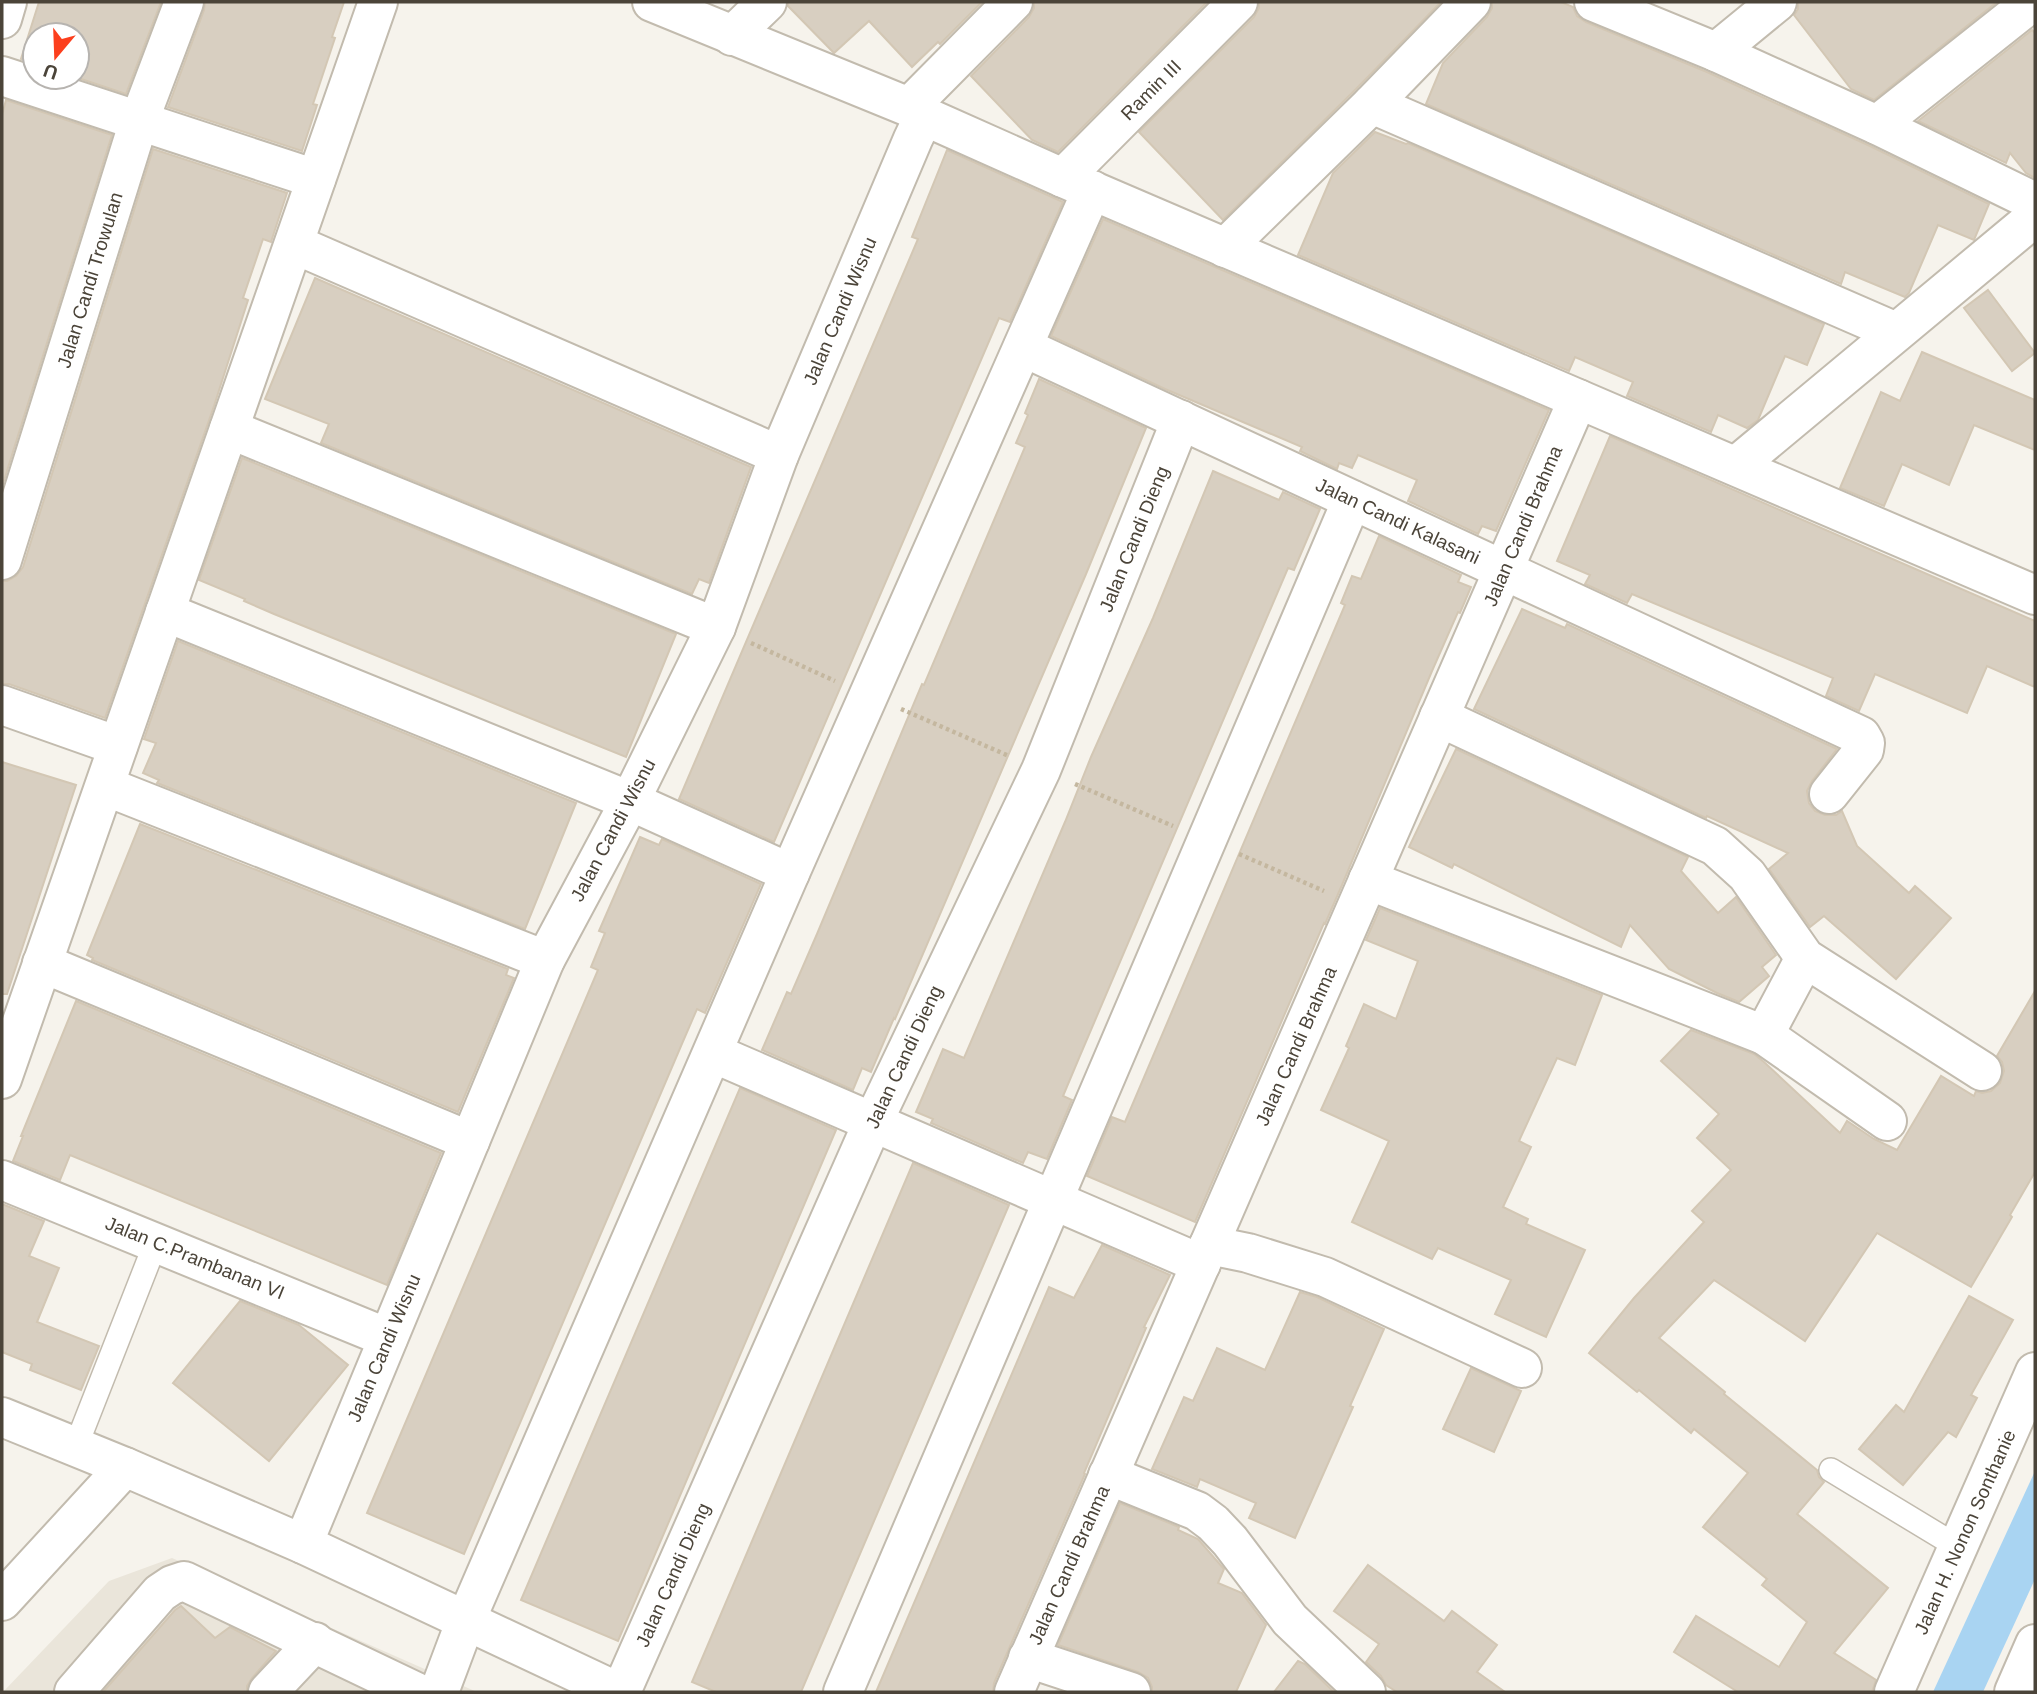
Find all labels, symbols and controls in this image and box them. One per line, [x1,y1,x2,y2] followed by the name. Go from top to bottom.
[21,21,91,91] north arrow
[1117,56,1185,124] street label: Ramin III
[41,59,61,84] text: U
[53,190,127,370] street label: Jalan Candi Trowulan
[799,234,881,388] street label: Jalan Candi Wisnu
[1480,442,1566,609] street label: Jalan Candi Brahma
[1095,463,1173,615] street label: Jalan Candi Dieng
[1313,474,1483,568] street label: Jalan Candi Kalasani
[567,755,659,905] street label: Jalan Candi Wisnu
[1251,963,1341,1129] street label: Jalan Candi Brahma
[862,982,946,1132] street label: Jalan Candi Dieng
[102,1212,288,1304] street label: Jalan C.Prambanan VI
[343,1271,425,1425] street label: Jalan Candi Wisnu
[1910,1426,2020,1638] street label: Jalan H. Nonon Sonthanie
[1024,1482,1114,1648] street label: Jalan Candi Brahma
[632,1500,714,1650] street label: Jalan Candi Dieng

